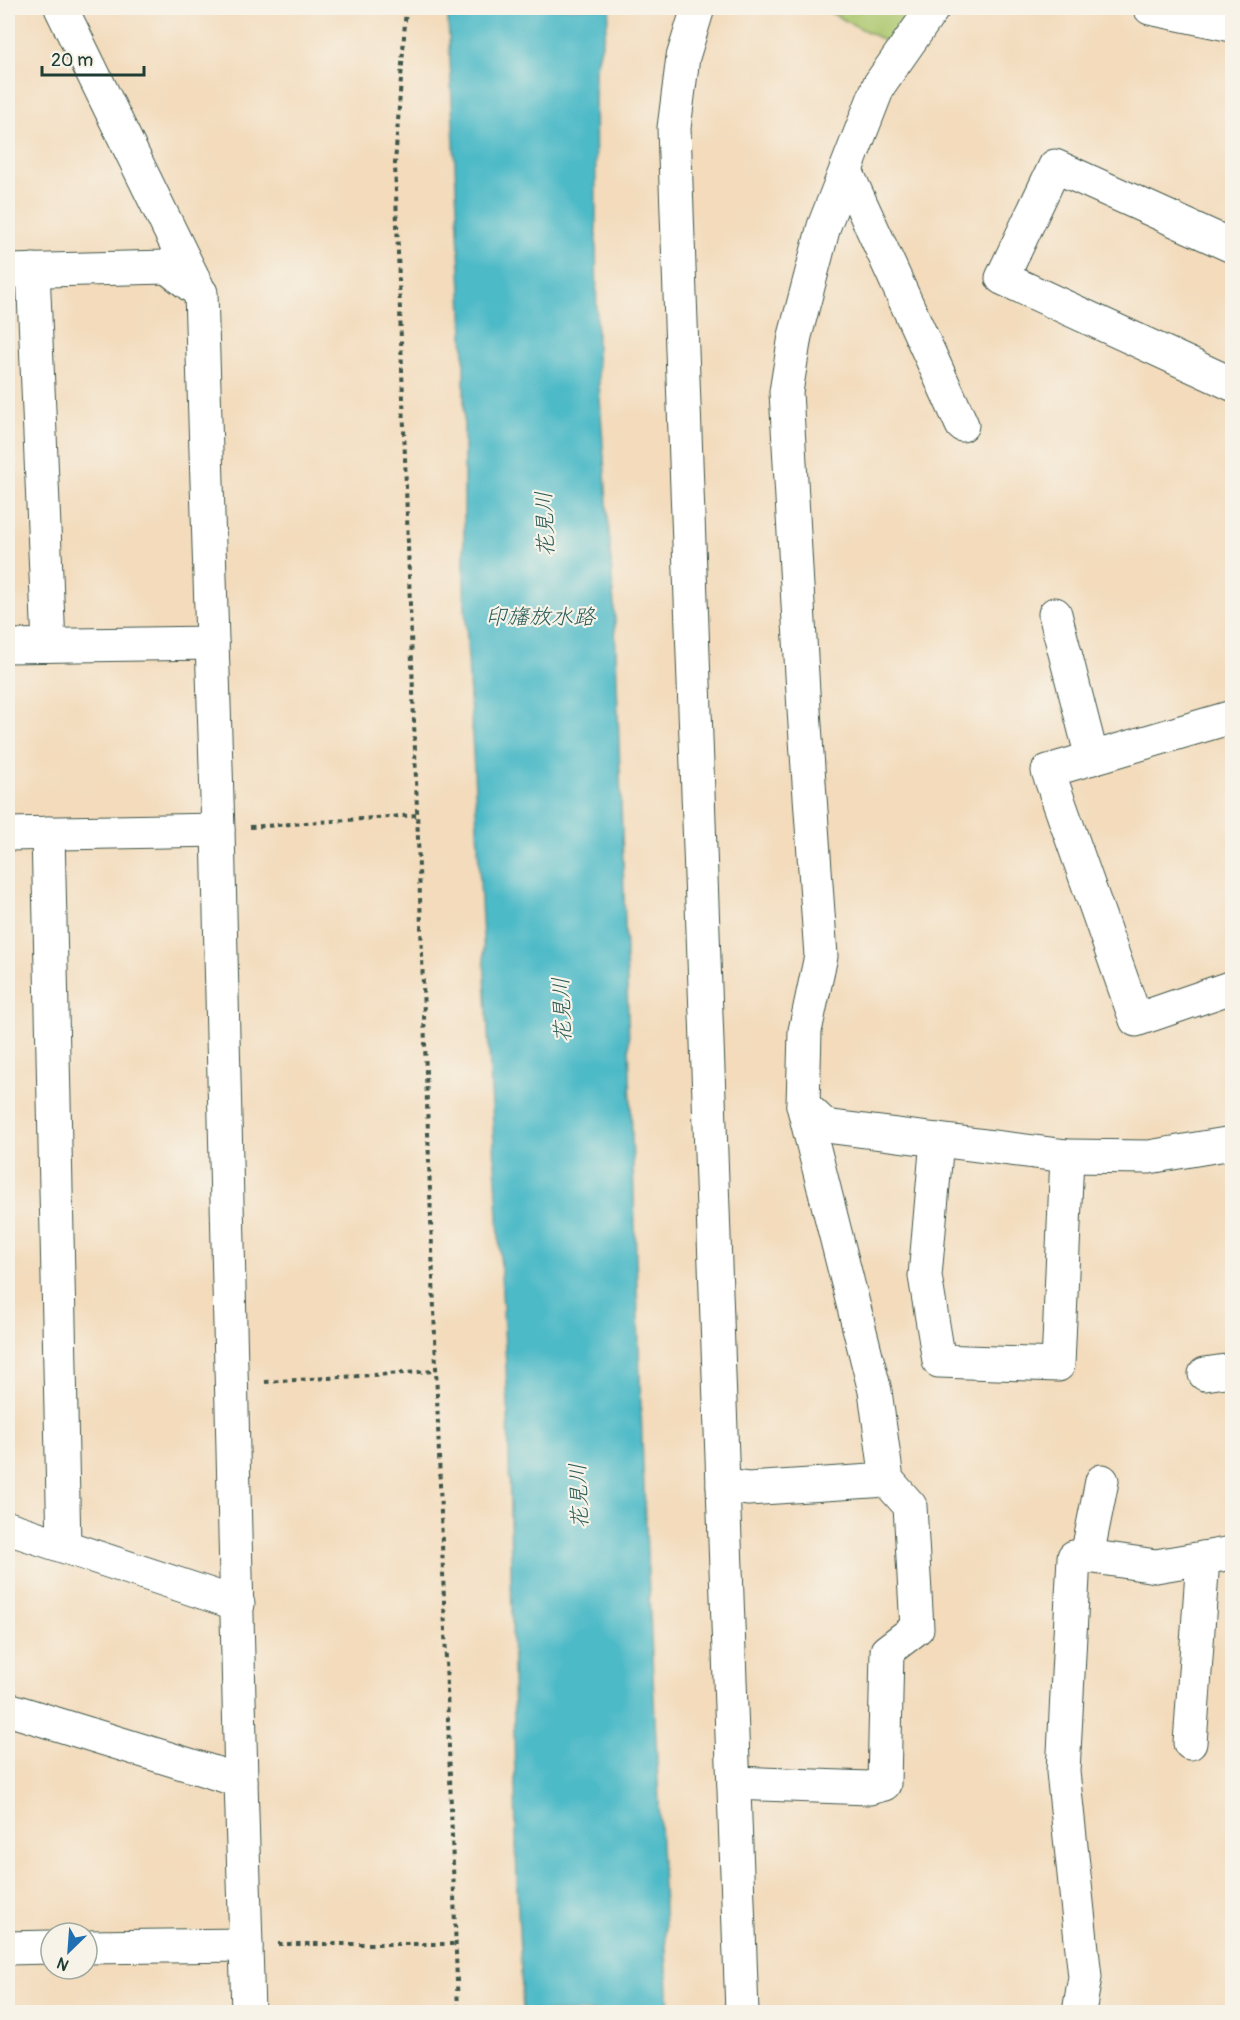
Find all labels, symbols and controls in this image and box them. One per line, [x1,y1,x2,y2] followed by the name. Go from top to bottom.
[42,39,144,77] scale bar
[51,49,93,72] text: 20 m
[530,491,560,557] water label: 花見川
[485,603,597,631] water label: 印旛放水路
[547,977,577,1043] water label: 花見川
[564,1463,594,1529] water label: 花見川
[39,1921,99,1981] north arrow
[54,1952,72,1975] text: N

